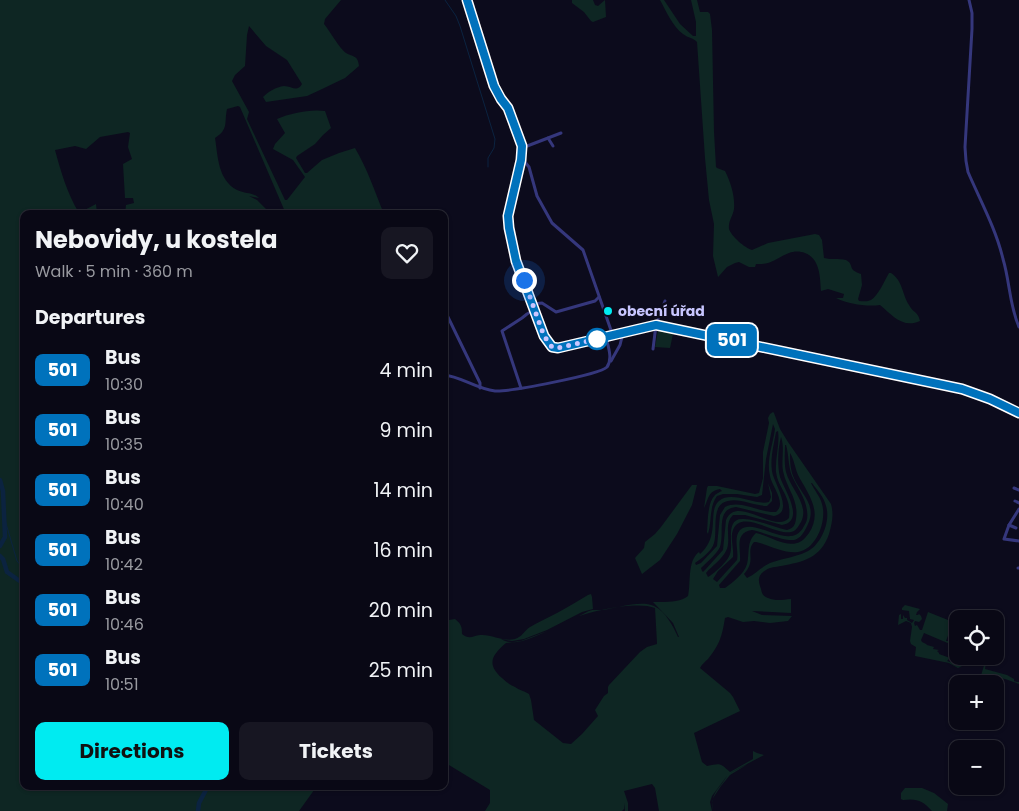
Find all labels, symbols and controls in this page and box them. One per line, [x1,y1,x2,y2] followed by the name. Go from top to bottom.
[35,223,278,256] text: Nebovidy, u kostela
[381,227,433,279] button: heart
[35,260,193,283] text: Walk · 5 min · 360 m
[512,268,537,293] your location
[618,301,705,321] place label: obecní úřad
[35,304,145,331] text: Departures
[602,305,614,317] marker: obecní úřad
[703,324,761,356] line badge: 501
[717,327,747,352] text: 501
[586,328,608,350] unlabelled marker
[105,344,141,371] text: Bus
[47,357,78,382] text: 501
[380,357,433,384] text: 4 min
[105,373,143,396] text: 10:30
[105,404,141,431] text: Bus
[47,417,78,442] text: 501
[380,417,433,444] text: 9 min
[105,433,143,456] text: 10:35
[105,464,141,491] text: Bus
[47,477,78,502] text: 501
[373,477,433,504] text: 14 min
[105,493,144,516] text: 10:40
[105,524,141,551] text: Bus
[47,537,78,562] text: 501
[373,537,433,564] text: 16 min
[105,553,143,576] text: 10:42
[105,584,141,611] text: Bus
[47,597,78,622] text: 501
[369,597,433,624] text: 20 min
[949,610,1004,795] map controls
[949,610,1004,665] button: locate
[105,613,144,636] text: 10:46
[105,644,141,671] text: Bus
[47,657,78,682] text: 501
[369,657,433,684] text: 25 min
[105,673,139,696] text: 10:51
[949,675,1004,730] button: +
[35,722,229,780] button: Directions
[239,722,433,780] button: Tickets
[949,740,1004,795] button: −

